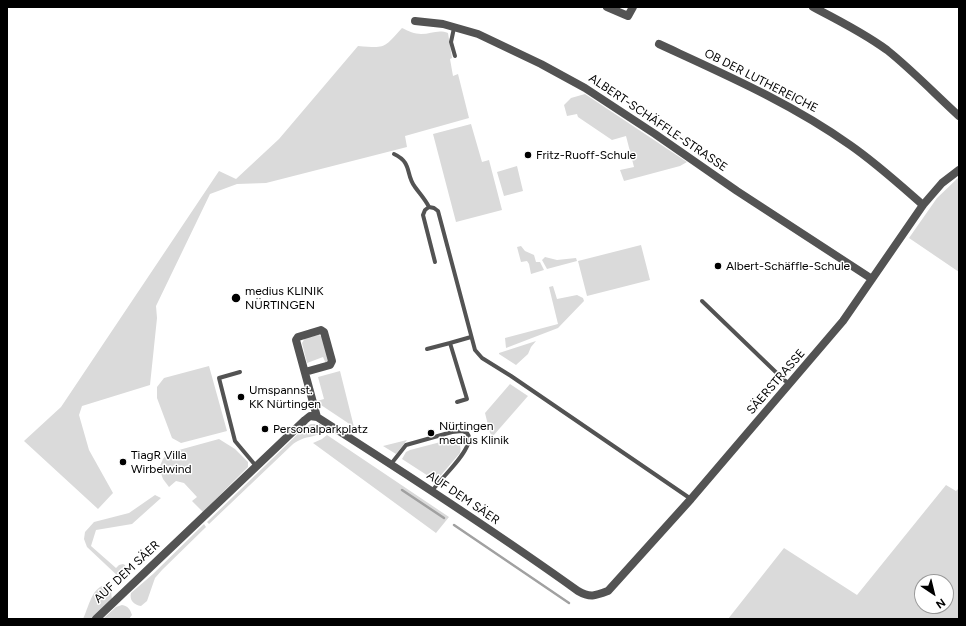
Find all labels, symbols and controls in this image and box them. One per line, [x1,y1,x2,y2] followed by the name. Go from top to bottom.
[702,46,820,116] street label: OB DER LUTHEREICHE
[586,71,730,175] street label: ALBERT-SCHÄFFLE-STRASSE
[536,148,636,162] place label: Fritz-Ruoff-Schule
[523,150,533,160] marker: Fritz-Ruoff-Schule
[726,259,850,273] place label: Albert-Schäffle-Schule
[713,261,723,271] marker: Albert-Schäffle-Schule
[245,284,324,312] place label: medius KLINIK NÜRTINGEN
[230,292,242,304] marker: medius KLINIK NÜRTINGEN
[744,346,808,418] street label: SÄERSTRASSE
[249,383,321,411] place label: Umspannst. KK Nürtingen
[236,392,246,402] marker: Umspannst. KK Nürtingen
[439,419,509,447] place label: Nürtingen medius Klinik
[273,422,368,436] place label: Personalparkplatz
[260,424,270,434] marker: Personalparkplatz
[426,428,436,438] marker: Nürtingen medius Klinik
[131,448,192,476] place label: TiagR Villa Wirbelwind
[118,457,128,467] marker: TiagR Villa Wirbelwind
[424,468,502,528] street label: AUF DEM SÄER
[91,538,163,606] street label: AUF DEM SÄER
[914,574,954,614] north arrow
[933,596,948,611] text: N

